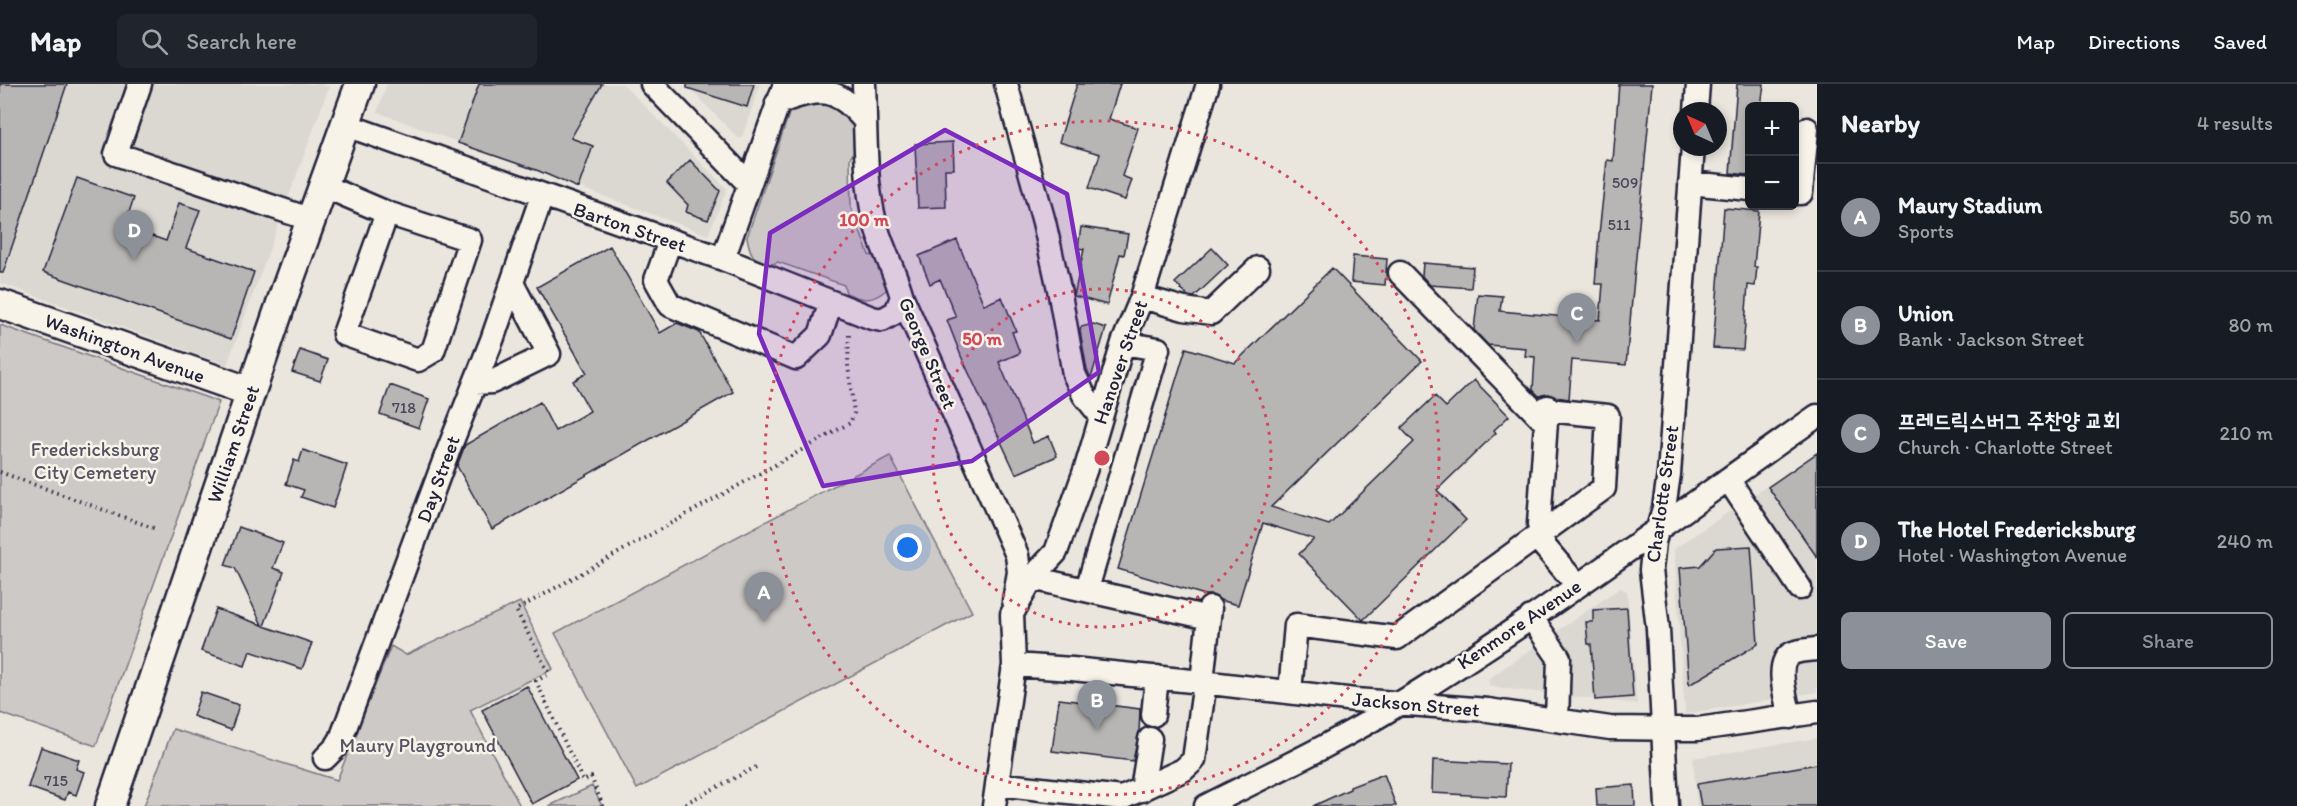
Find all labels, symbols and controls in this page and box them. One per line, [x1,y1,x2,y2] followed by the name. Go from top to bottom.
[117,14,537,68] search box
[30,24,81,58] text: Map
[138,25,171,58] icon: search
[186,28,297,55] text: Search here
[2017,29,2055,54] text: Map
[2088,29,2180,54] text: Directions
[2213,29,2267,54] text: Saved
[1673,102,1727,156] north arrow
[1745,102,1799,210] map controls
[1745,102,1799,156] button: +
[1841,107,1920,139] text: Nearby
[2197,111,2273,135] text: 4 results
[1745,156,1799,210] button: −
[1612,173,1638,192] house number: 509
[1898,192,2042,219] text: Maury Stadium
[570,196,690,258] street label: Barton Street
[1854,205,1867,229] text: A
[2229,205,2273,229] text: 50 m
[839,209,890,231] text: 100 m
[114,210,154,260] pin: D
[1607,215,1631,234] house number: 511
[1898,219,1954,243] text: Sports
[894,294,962,413] street label: George Street
[1558,294,1596,343] pin: C
[1088,297,1152,427] street label: Hanover Street
[1898,300,1954,327] text: Union
[42,308,208,388] street label: Washington Avenue
[1854,313,1867,337] text: B
[2228,313,2273,337] text: 80 m
[1898,327,2084,351] text: Bank · Jackson Street
[962,328,1003,350] text: 50 m
[202,382,264,506] street label: William Street
[392,398,416,417] house number: 718
[1898,407,2120,434] text: 프레드릭스버그 주찬양 교회
[1854,421,1867,445] text: C
[2220,421,2273,445] text: 210 m
[1640,424,1684,564] street label: Charlotte Street
[411,432,465,526] street label: Day Street
[1898,435,2113,459] text: Church · Charlotte Street
[31,437,160,484] park label: Fredericksburg City Cemetery
[1092,448,1112,468] centre of rings
[1898,516,2136,543] text: The Hotel Fredericksburg
[1854,529,1867,553] text: D
[2217,529,2273,553] text: 240 m
[893,533,922,562] your location
[1898,543,2127,567] text: Hotel · Washington Avenue
[744,572,783,622] pin: A
[1452,574,1586,674] street label: Kenmore Avenue
[1841,612,2051,669] button: Save
[2063,612,2273,669] button: Share
[1078,680,1116,730] pin: B
[1351,686,1481,722] street label: Jackson Street
[340,733,497,757] park label: Maury Playground
[44,771,68,790] house number: 715

